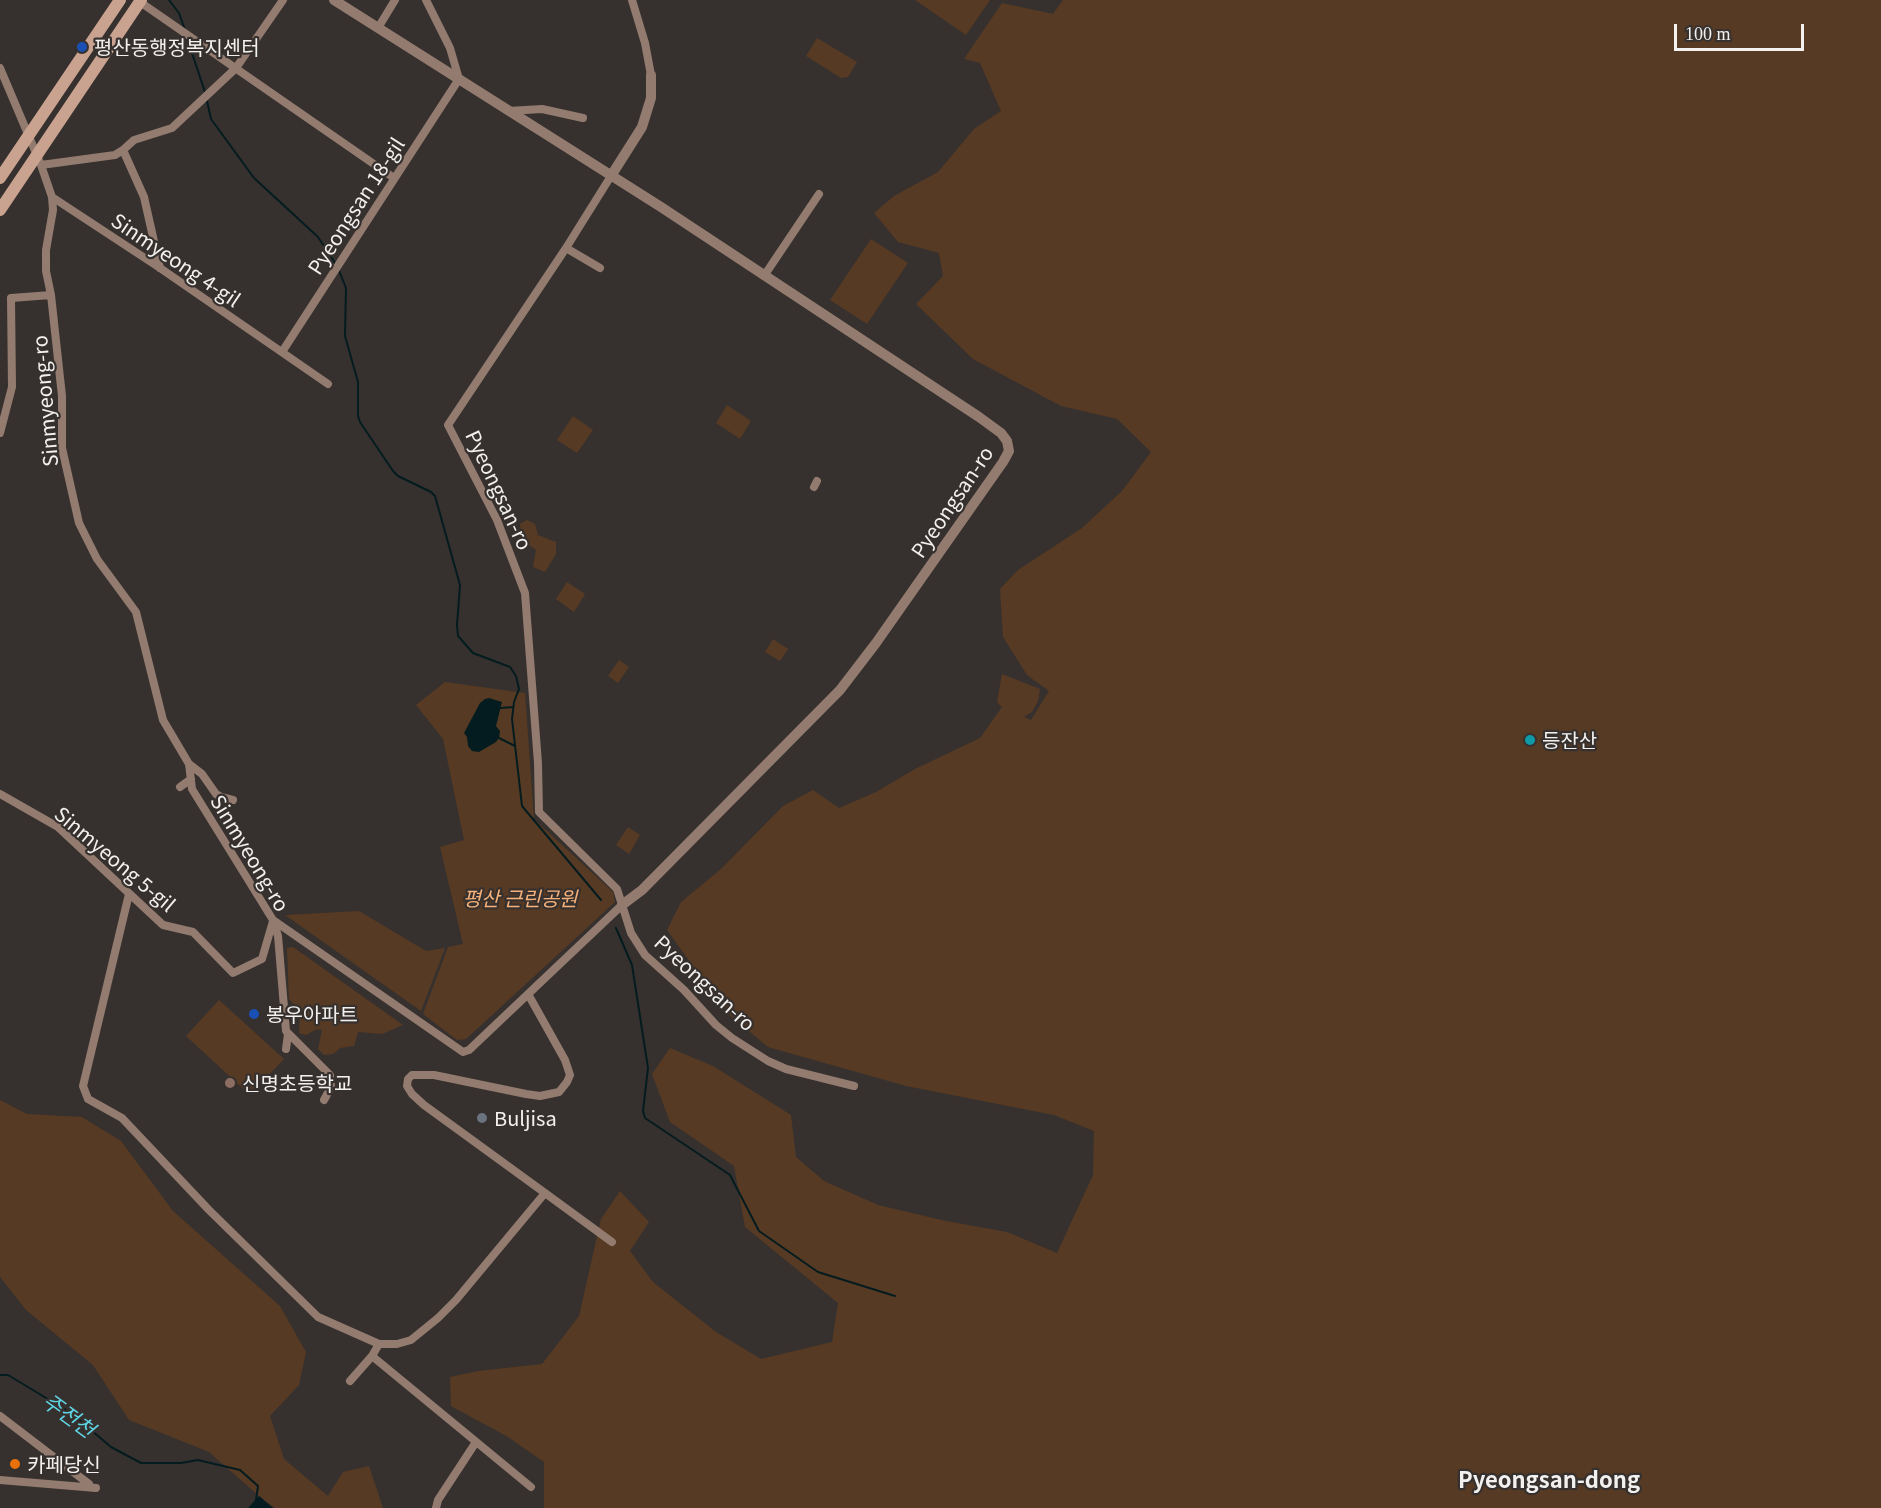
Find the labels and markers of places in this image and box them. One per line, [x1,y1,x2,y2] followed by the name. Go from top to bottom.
[94,35,260,59] place label: 평산동행정복지센터
[75,40,89,54] marker: 평산동행정복지센터
[1542,728,1597,752] place label: 등잔산
[1523,733,1537,747] marker: 등잔산
[266,1002,358,1026] place label: 봉우아파트
[247,1007,261,1021] marker: 봉우아파트
[242,1071,352,1095] place label: 신명초등학교
[223,1076,237,1090] marker: 신명초등학교
[494,1106,557,1130] place label: Buljisa
[475,1111,489,1125] marker: Buljisa
[27,1452,101,1476] place label: 카페당신
[8,1457,22,1471] marker: 카페당신

